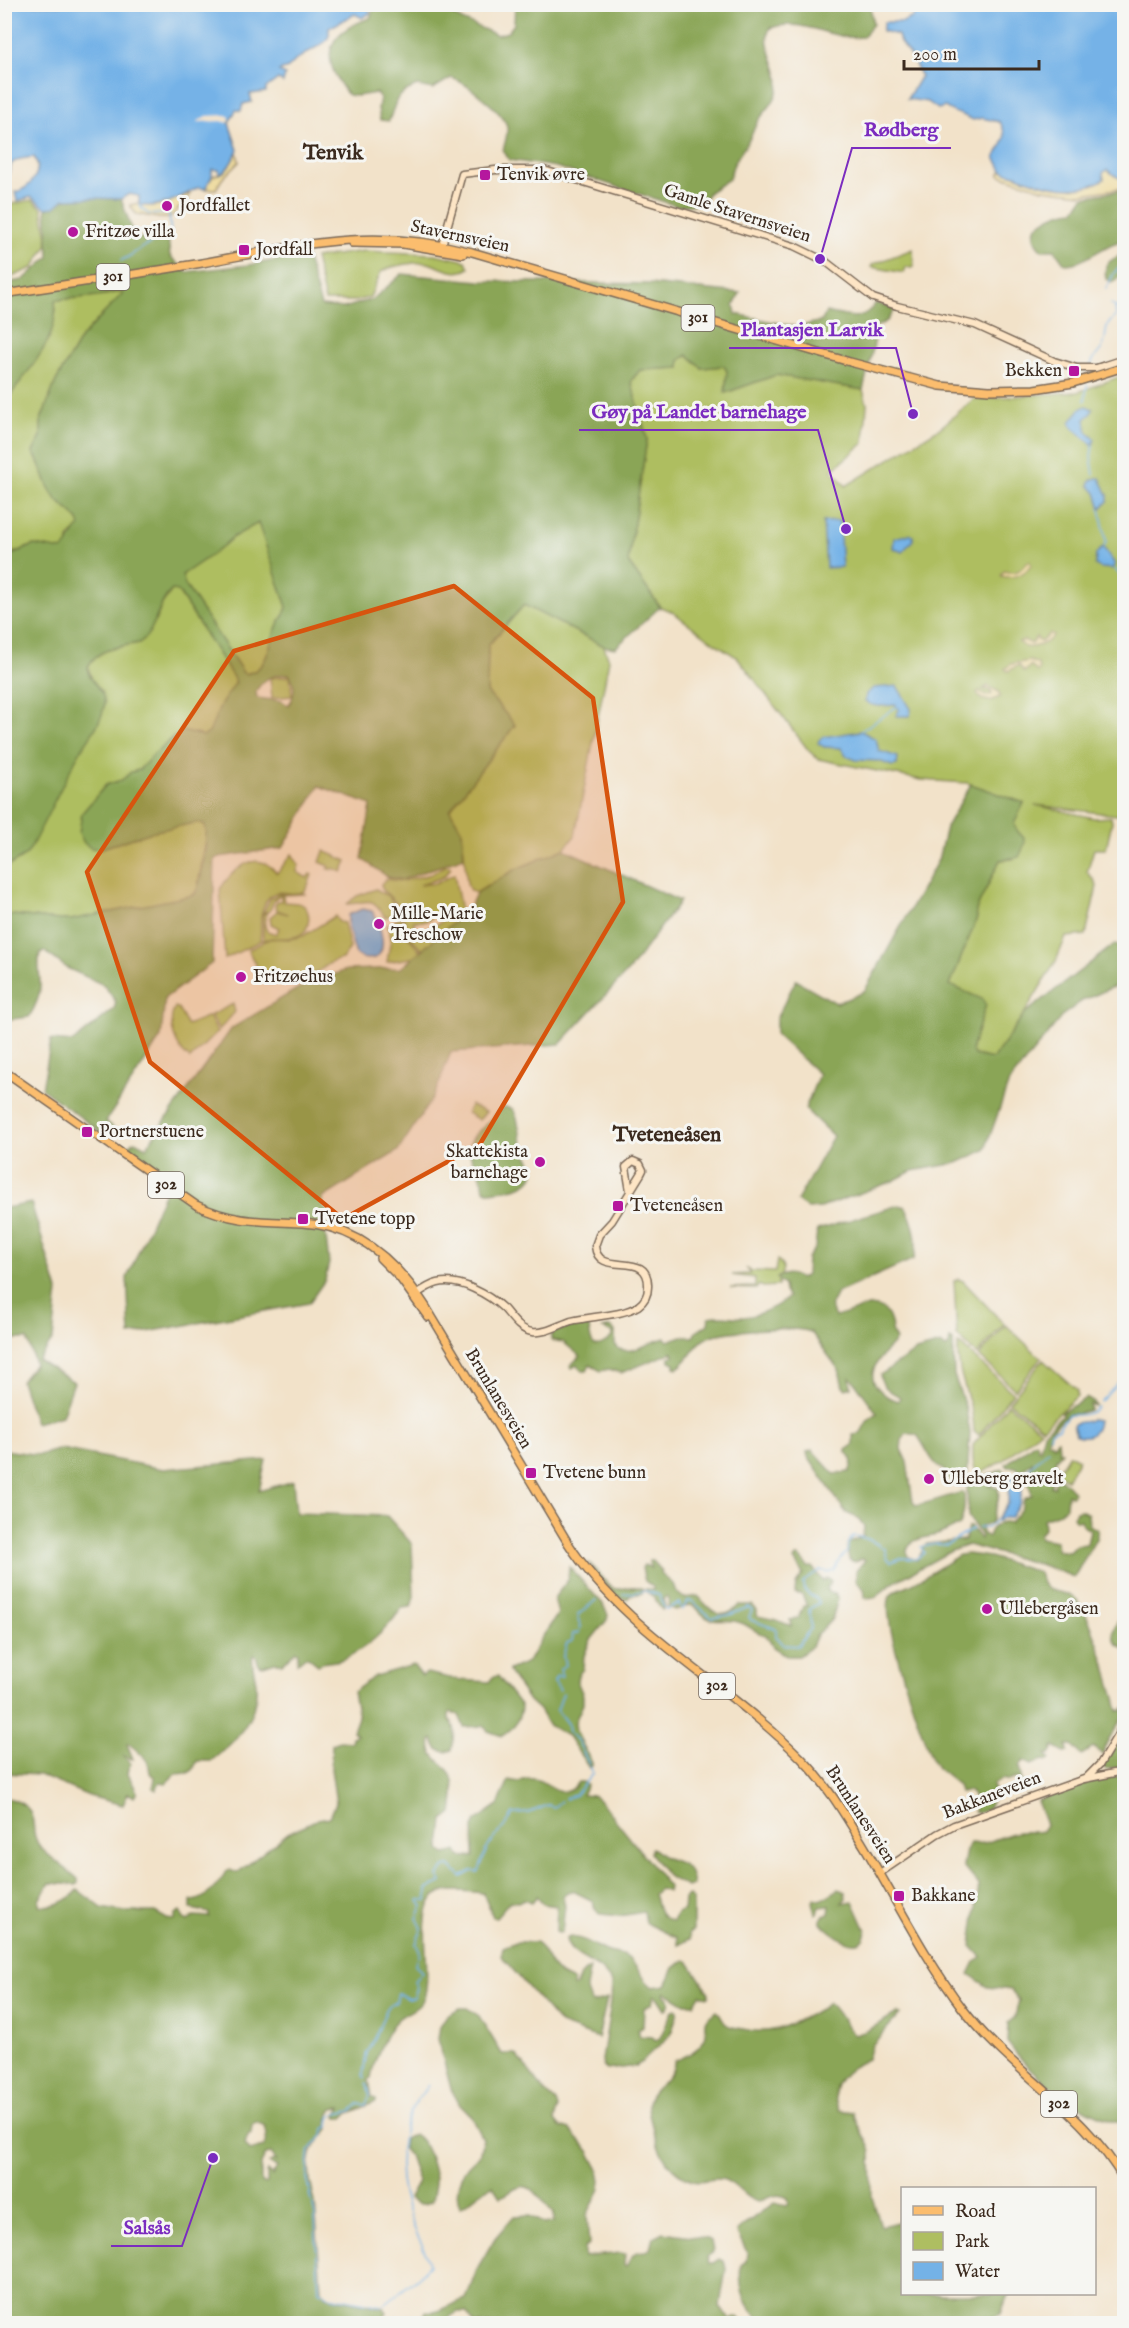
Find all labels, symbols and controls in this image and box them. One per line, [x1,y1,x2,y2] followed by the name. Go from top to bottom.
[904,33,1039,71] scale bar
[913,44,957,67] text: 200 m
[852,110,951,148] callout: Rødberg
[864,118,939,143] text: Rødberg
[302,140,364,167] district label: Tenvik
[497,164,585,187] place label: Tenvik øvre
[478,168,492,182] marker: Tenvik øvre
[660,179,814,249] street label: Gamle Stavernsveien
[177,195,250,218] place label: Jordfallet
[160,199,174,213] marker: Jordfallet
[408,215,512,259] street label: Stavernsveien
[85,221,175,244] place label: Fritzøe villa
[66,225,80,239] marker: Fritzøe villa
[254,239,313,262] place label: Jordfall
[237,243,251,257] marker: Jordfall
[96,264,130,290] road number: 301
[682,305,714,331] road number: 301
[729,310,896,348] callout: Plantasjen Larvik
[741,318,885,343] text: Plantasjen Larvik
[1005,360,1062,383] place label: Bekken
[1067,364,1081,378] marker: Bekken
[579,392,818,430] callout: Gøy på Landet barnehage
[592,400,807,425] text: Gøy på Landet barnehage
[391,903,483,947] place label: Mille-Marie Treschow
[372,917,386,931] marker: Mille-Marie Treschow
[253,966,333,989] place label: Fritzøehus
[234,970,248,984] marker: Fritzøehus
[99,1121,204,1144] place label: Portnerstuene
[612,1122,721,1149] district label: Tveteneåsen
[80,1125,94,1139] marker: Portnerstuene
[446,1141,528,1185] place label: Skattekista barnehage
[533,1155,547,1169] marker: Skattekista barnehage
[148,1172,184,1198] road number: 302
[630,1195,723,1218] place label: Tveteneåsen
[611,1199,625,1213] marker: Tveteneåsen
[315,1208,416,1231] place label: Tvetene topp
[296,1212,310,1226] marker: Tvetene topp
[459,1345,537,1454] street label: Brunlanesveien
[543,1462,646,1485] place label: Tvetene bunn
[524,1466,538,1480] marker: Tvetene bunn
[941,1468,1064,1491] place label: Ulleberg gravelt
[922,1472,936,1486] marker: Ulleberg gravelt
[999,1598,1099,1621] place label: Ullebergåsen
[980,1602,994,1616] marker: Ullebergåsen
[699,1673,735,1699] road number: 302
[820,1761,901,1869] street label: Brunlanesveien
[940,1767,1045,1825] street label: Bakkaneveien
[911,1885,976,1908] place label: Bakkane
[892,1889,906,1903] marker: Bakkane
[1041,2091,1077,2117] road number: 302
[901,2187,1096,2295] legend
[955,2201,996,2224] text: Road
[111,2208,182,2246] callout: Salsås
[123,2216,171,2241] text: Salsås
[955,2231,990,2254] text: Park
[955,2261,1000,2284] text: Water

